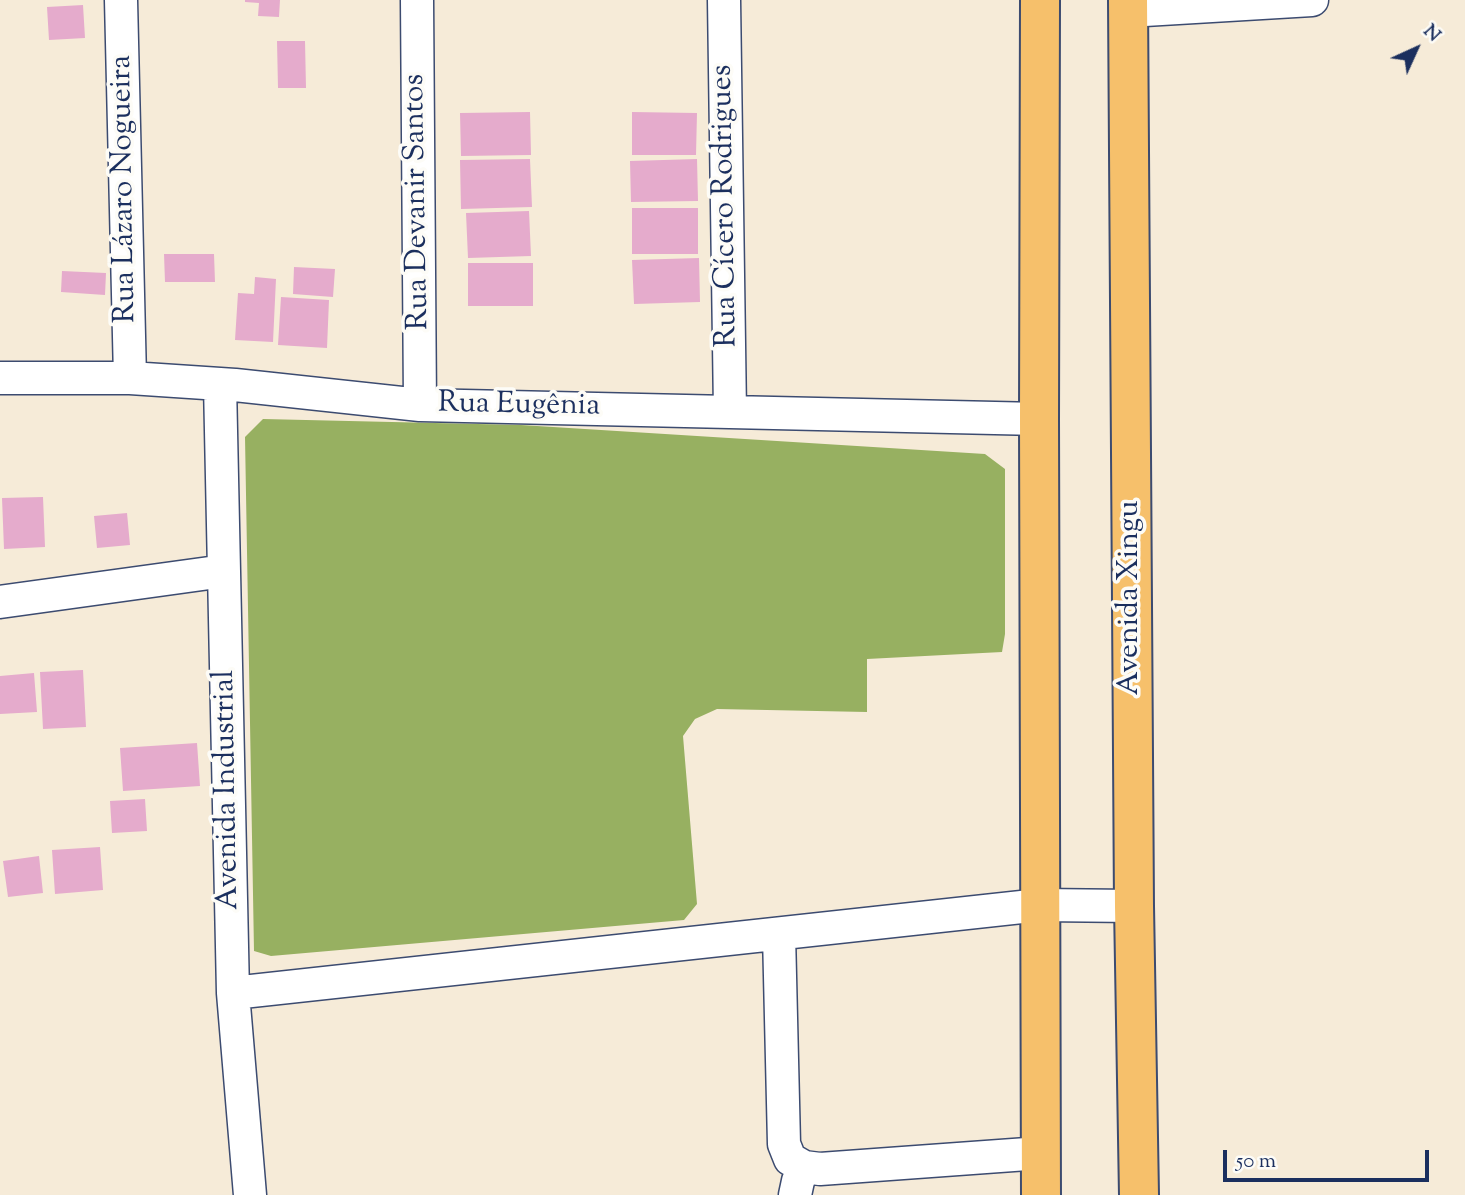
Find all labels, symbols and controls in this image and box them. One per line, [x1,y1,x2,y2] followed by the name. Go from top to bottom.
[1381,14,1451,84] north arrow
[1416,19,1446,49] text: N
[106,55,146,323] street label: Rua Lázaro Nogueira
[707,64,747,348] street label: Rua Cícero Rodrigues
[399,74,439,330] street label: Rua Devanir Santos
[438,388,600,426] street label: Rua Eugênia
[1114,500,1150,696] street label: Avenida Xingu
[209,670,249,910] street label: Avenida Industrial
[1227,1136,1434,1180] scale bar
[1236,1147,1276,1177] text: 50 m

